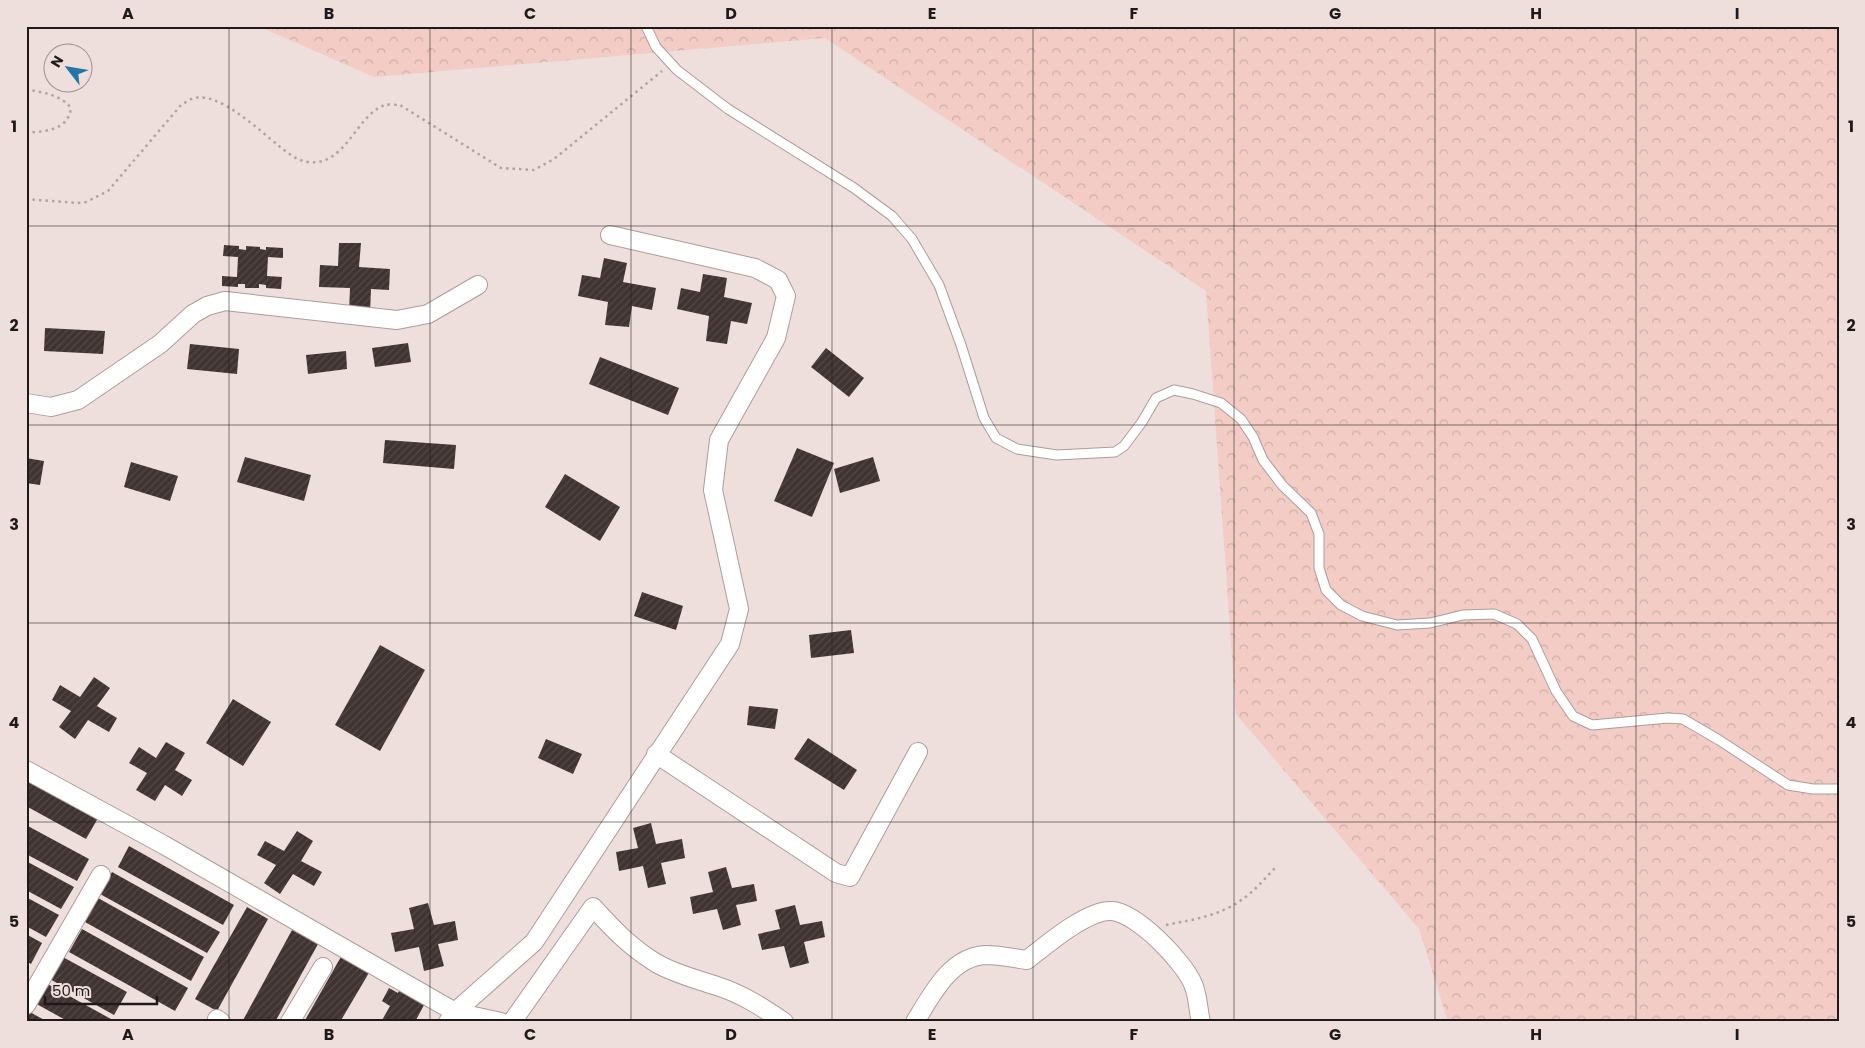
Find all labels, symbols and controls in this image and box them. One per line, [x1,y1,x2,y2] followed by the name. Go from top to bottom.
[122,2,134,25] text: A
[324,2,334,25] text: B
[524,2,536,25] text: C
[725,2,737,25] text: D
[928,2,936,25] text: E
[1130,2,1139,25] text: F
[1329,2,1341,25] text: G
[1530,2,1542,25] text: H
[1735,2,1739,25] text: I
[42,42,92,92] north arrow
[46,52,68,71] text: N
[11,115,17,138] text: 1
[1848,115,1854,138] text: 1
[9,314,19,337] text: 2
[1846,314,1856,337] text: 2
[9,513,19,536] text: 3
[1846,513,1856,536] text: 3
[9,711,20,734] text: 4
[1846,711,1857,734] text: 4
[9,910,19,933] text: 5
[1846,910,1856,933] text: 5
[45,973,158,1005] scale bar
[52,980,90,1001] text: 50 m
[122,1023,134,1046] text: A
[324,1023,334,1046] text: B
[524,1023,536,1046] text: C
[725,1023,737,1046] text: D
[928,1023,936,1046] text: E
[1130,1023,1139,1046] text: F
[1329,1023,1341,1046] text: G
[1530,1023,1542,1046] text: H
[1735,1023,1739,1046] text: I

